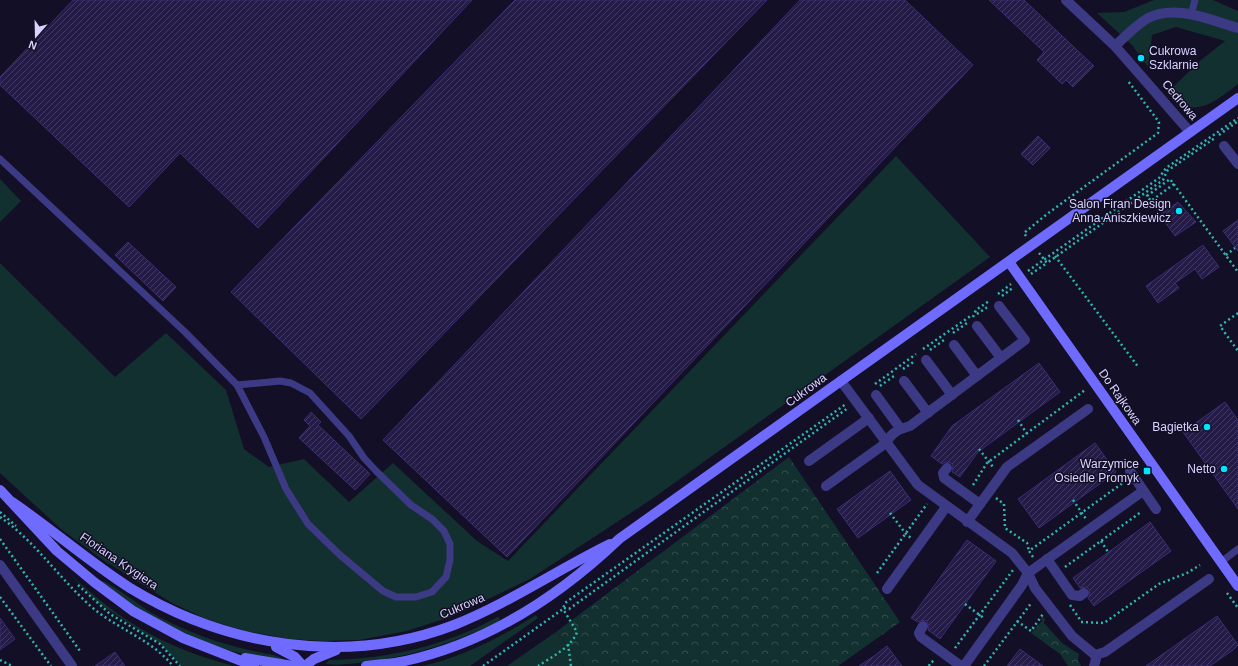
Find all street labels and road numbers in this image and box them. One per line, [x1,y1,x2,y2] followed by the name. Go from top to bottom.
[1159,77,1201,123] street label: Cedrowa
[1096,366,1144,428] street label: Do Rajkowa
[783,370,830,410] street label: Cukrowa
[77,530,161,593] street label: Floriana Krygiera
[437,590,487,622] street label: Cukrowa

